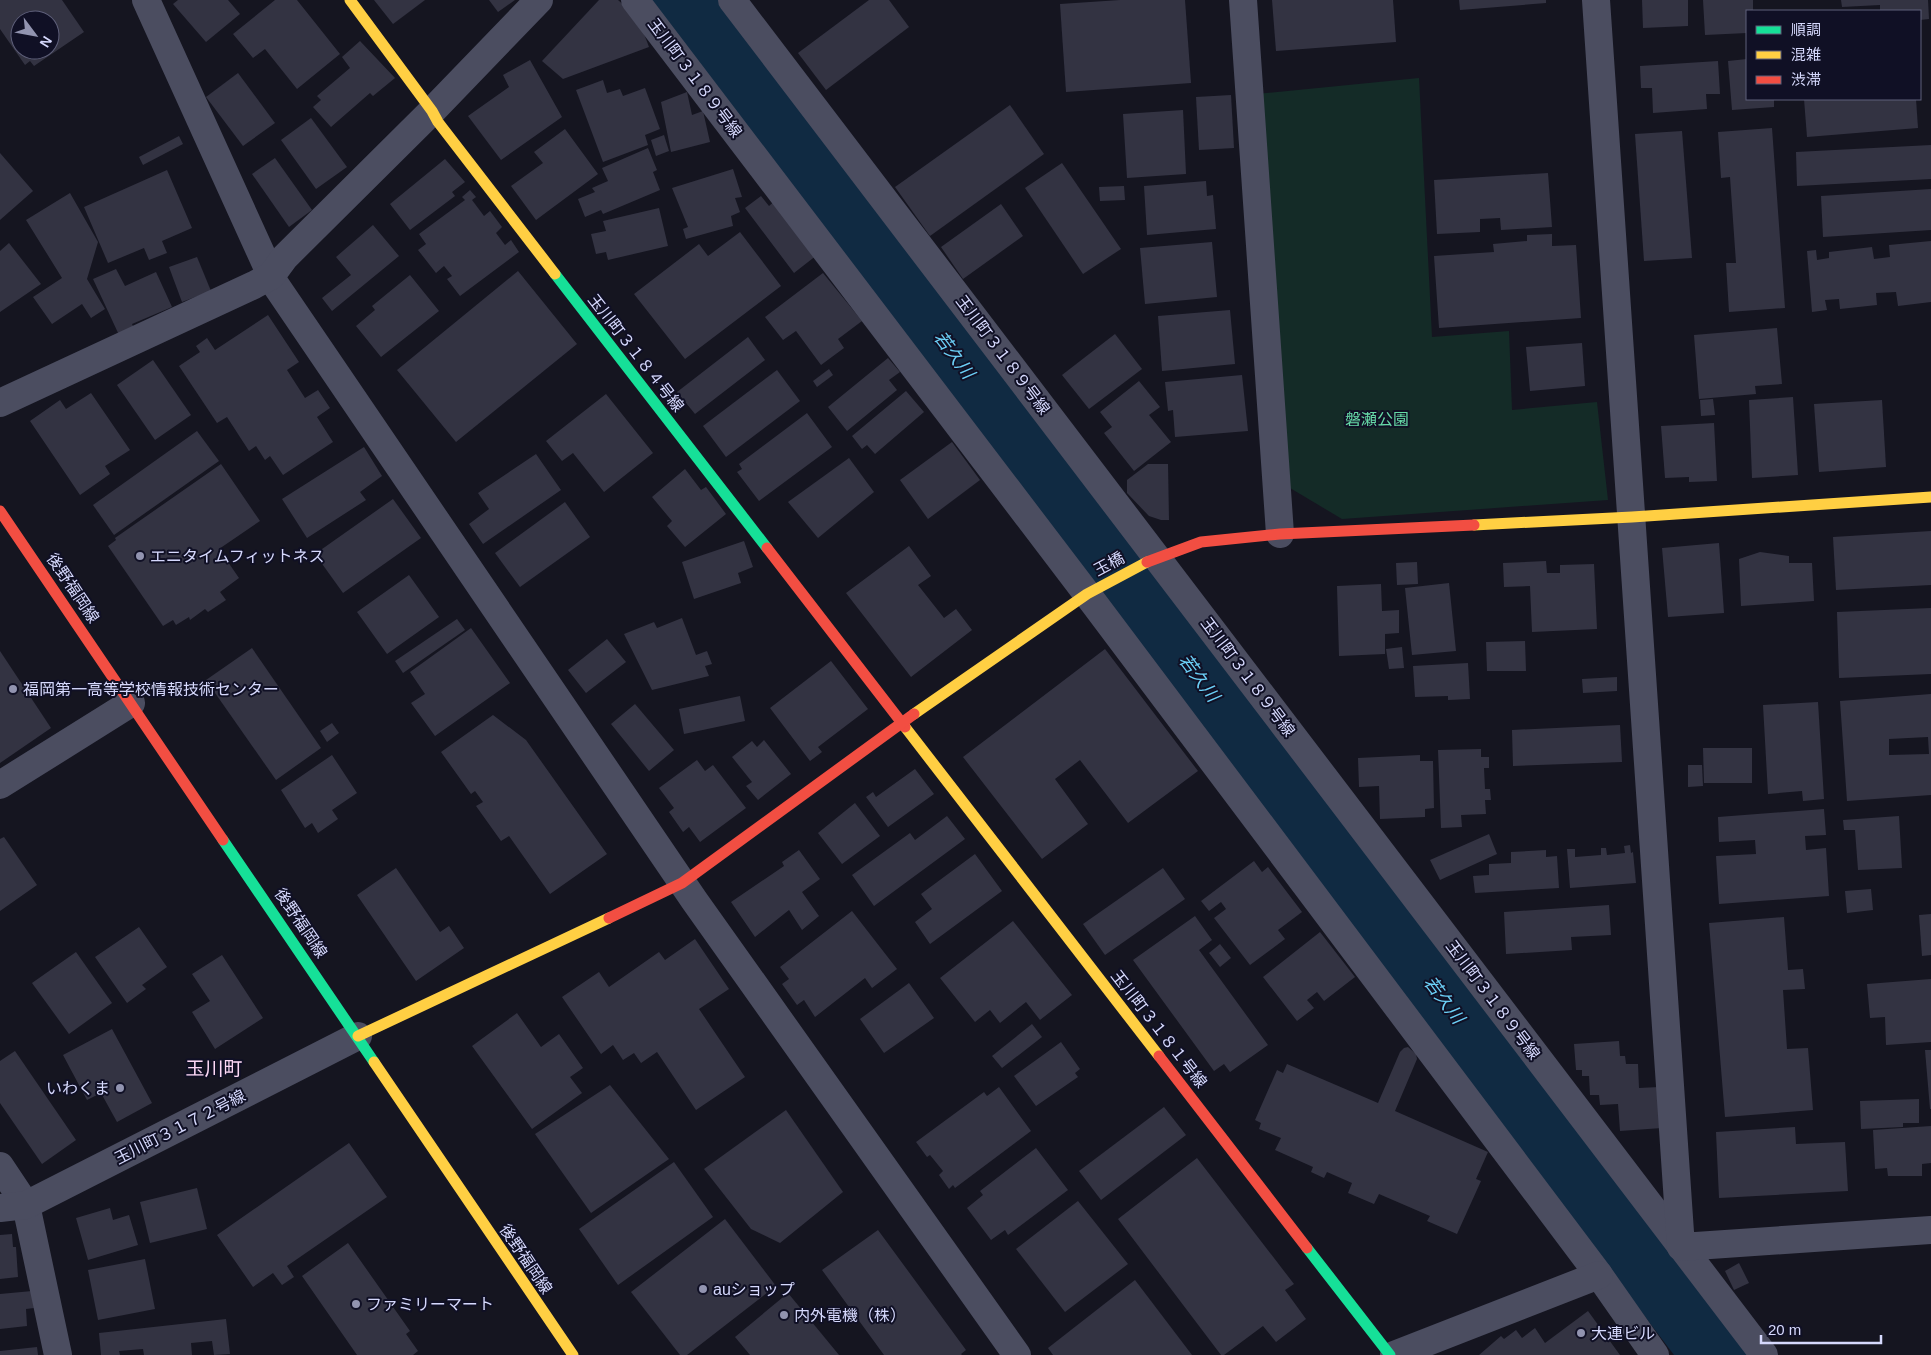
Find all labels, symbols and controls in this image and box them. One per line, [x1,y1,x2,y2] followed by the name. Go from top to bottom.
[10,10,60,60] north arrow
[1746,10,1921,100] legend
[645,15,745,141] street label: 玉川町３１８９号線
[1791,21,1821,38] text: 順調
[37,33,55,50] text: N
[1791,46,1821,63] text: 混雑
[1791,71,1821,88] text: 渋滞
[585,291,687,415] street label: 玉川町３１８４号線
[953,292,1053,418] street label: 玉川町３１８９号線
[930,327,979,384] water label: 若久川
[1345,411,1409,428] park label: 磐瀬公園
[150,548,324,565] place label: エニタイムフィットネス
[1091,549,1127,579] street label: 玉橋
[44,550,102,626] street label: 後野福岡線
[134,550,146,562] marker: エニタイムフィットネス
[1198,614,1298,740] street label: 玉川町３１８９号線
[1175,650,1224,707] water label: 若久川
[23,681,279,698] place label: 福岡第一高等学校情報技術センター
[7,683,19,695] marker: 福岡第一高等学校情報技術センター
[272,885,330,961] street label: 後野福岡線
[1443,937,1543,1063] street label: 玉川町３１８９号線
[1108,967,1210,1091] street label: 玉川町３１８１号線
[1420,972,1469,1029] water label: 若久川
[185,1058,243,1079] district label: 玉川町
[46,1080,110,1097] place label: いわくま
[114,1082,126,1094] marker: いわくま
[112,1087,248,1167] street label: 玉川町３１７２号線
[497,1221,555,1297] street label: 後野福岡線
[713,1281,795,1298] place label: auショップ
[697,1283,709,1295] marker: auショップ
[366,1296,494,1313] place label: ファミリーマート
[350,1298,362,1310] marker: ファミリーマート
[794,1307,906,1324] place label: 内外電機（株）
[778,1309,790,1321] marker: 内外電機（株）
[1761,1312,1881,1344] scale bar
[1768,1321,1801,1338] text: 20 m
[1591,1325,1655,1342] place label: 大連ビル
[1575,1327,1587,1339] marker: 大連ビル

